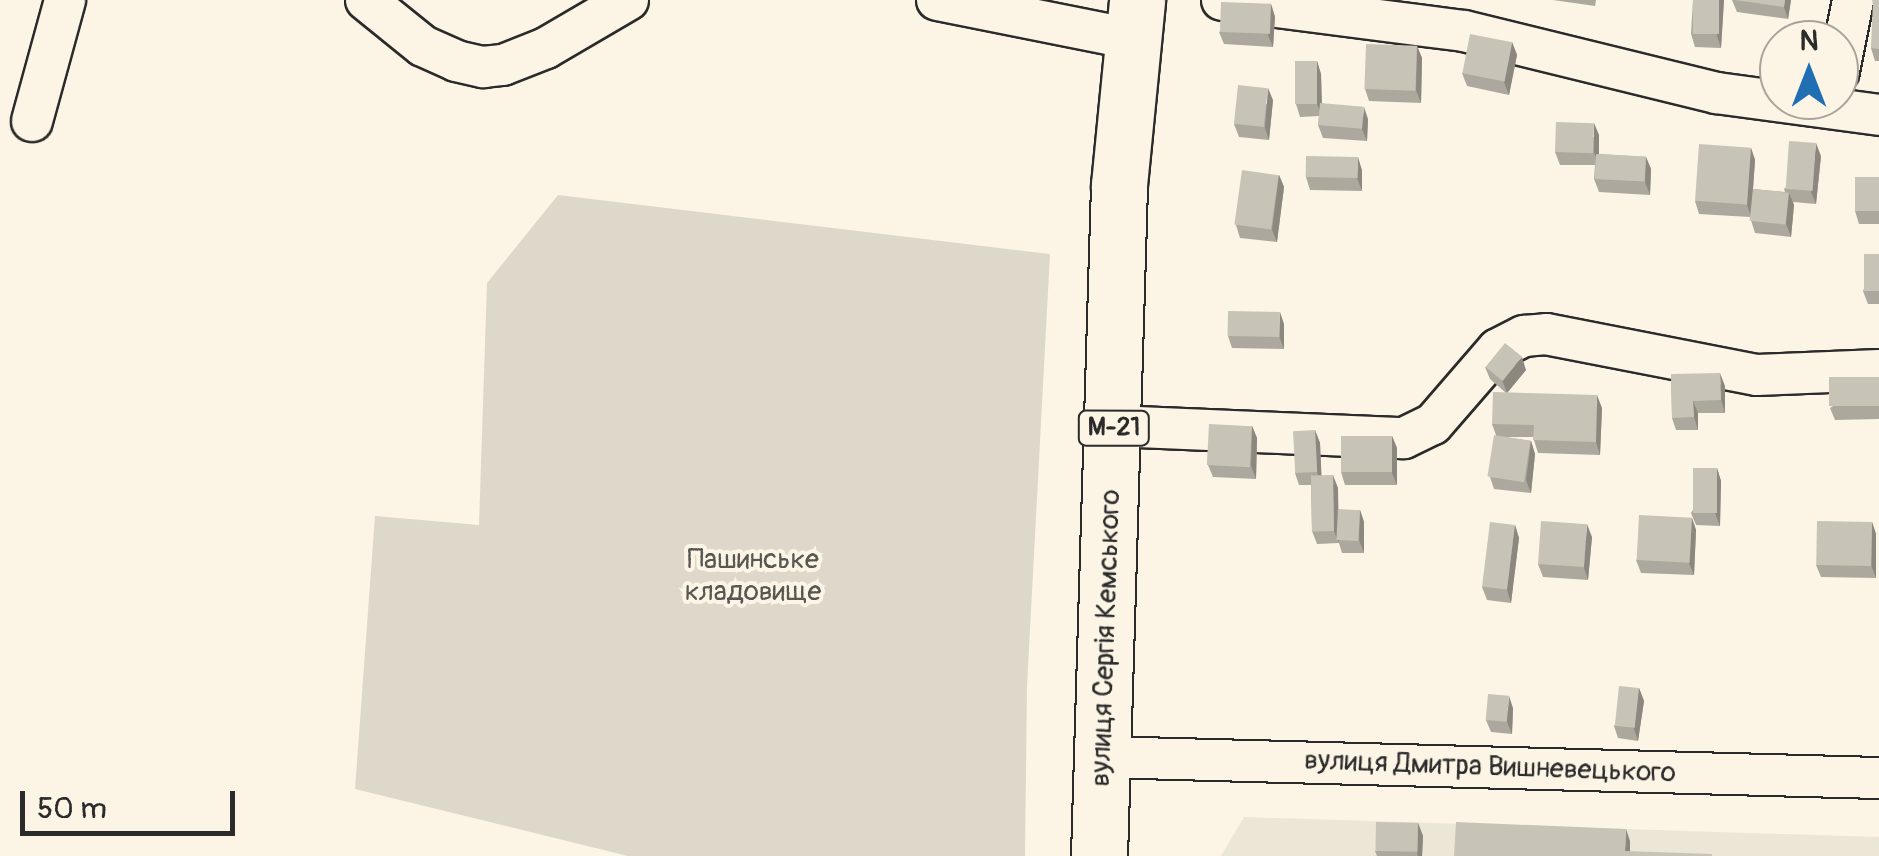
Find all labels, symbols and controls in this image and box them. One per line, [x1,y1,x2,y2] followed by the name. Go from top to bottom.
[1759,20,1859,120] north arrow
[1800,24,1818,59] text: N
[1076,408,1152,448] road number: М-21
[1084,489,1128,787] street label: вулиця Сергія Кемського
[685,543,821,609] park label: Пашинське кладовище
[1304,744,1676,790] street label: вулиця Дмитра Вишневецького
[25,771,240,833] scale bar
[37,790,107,827] text: 50 m

